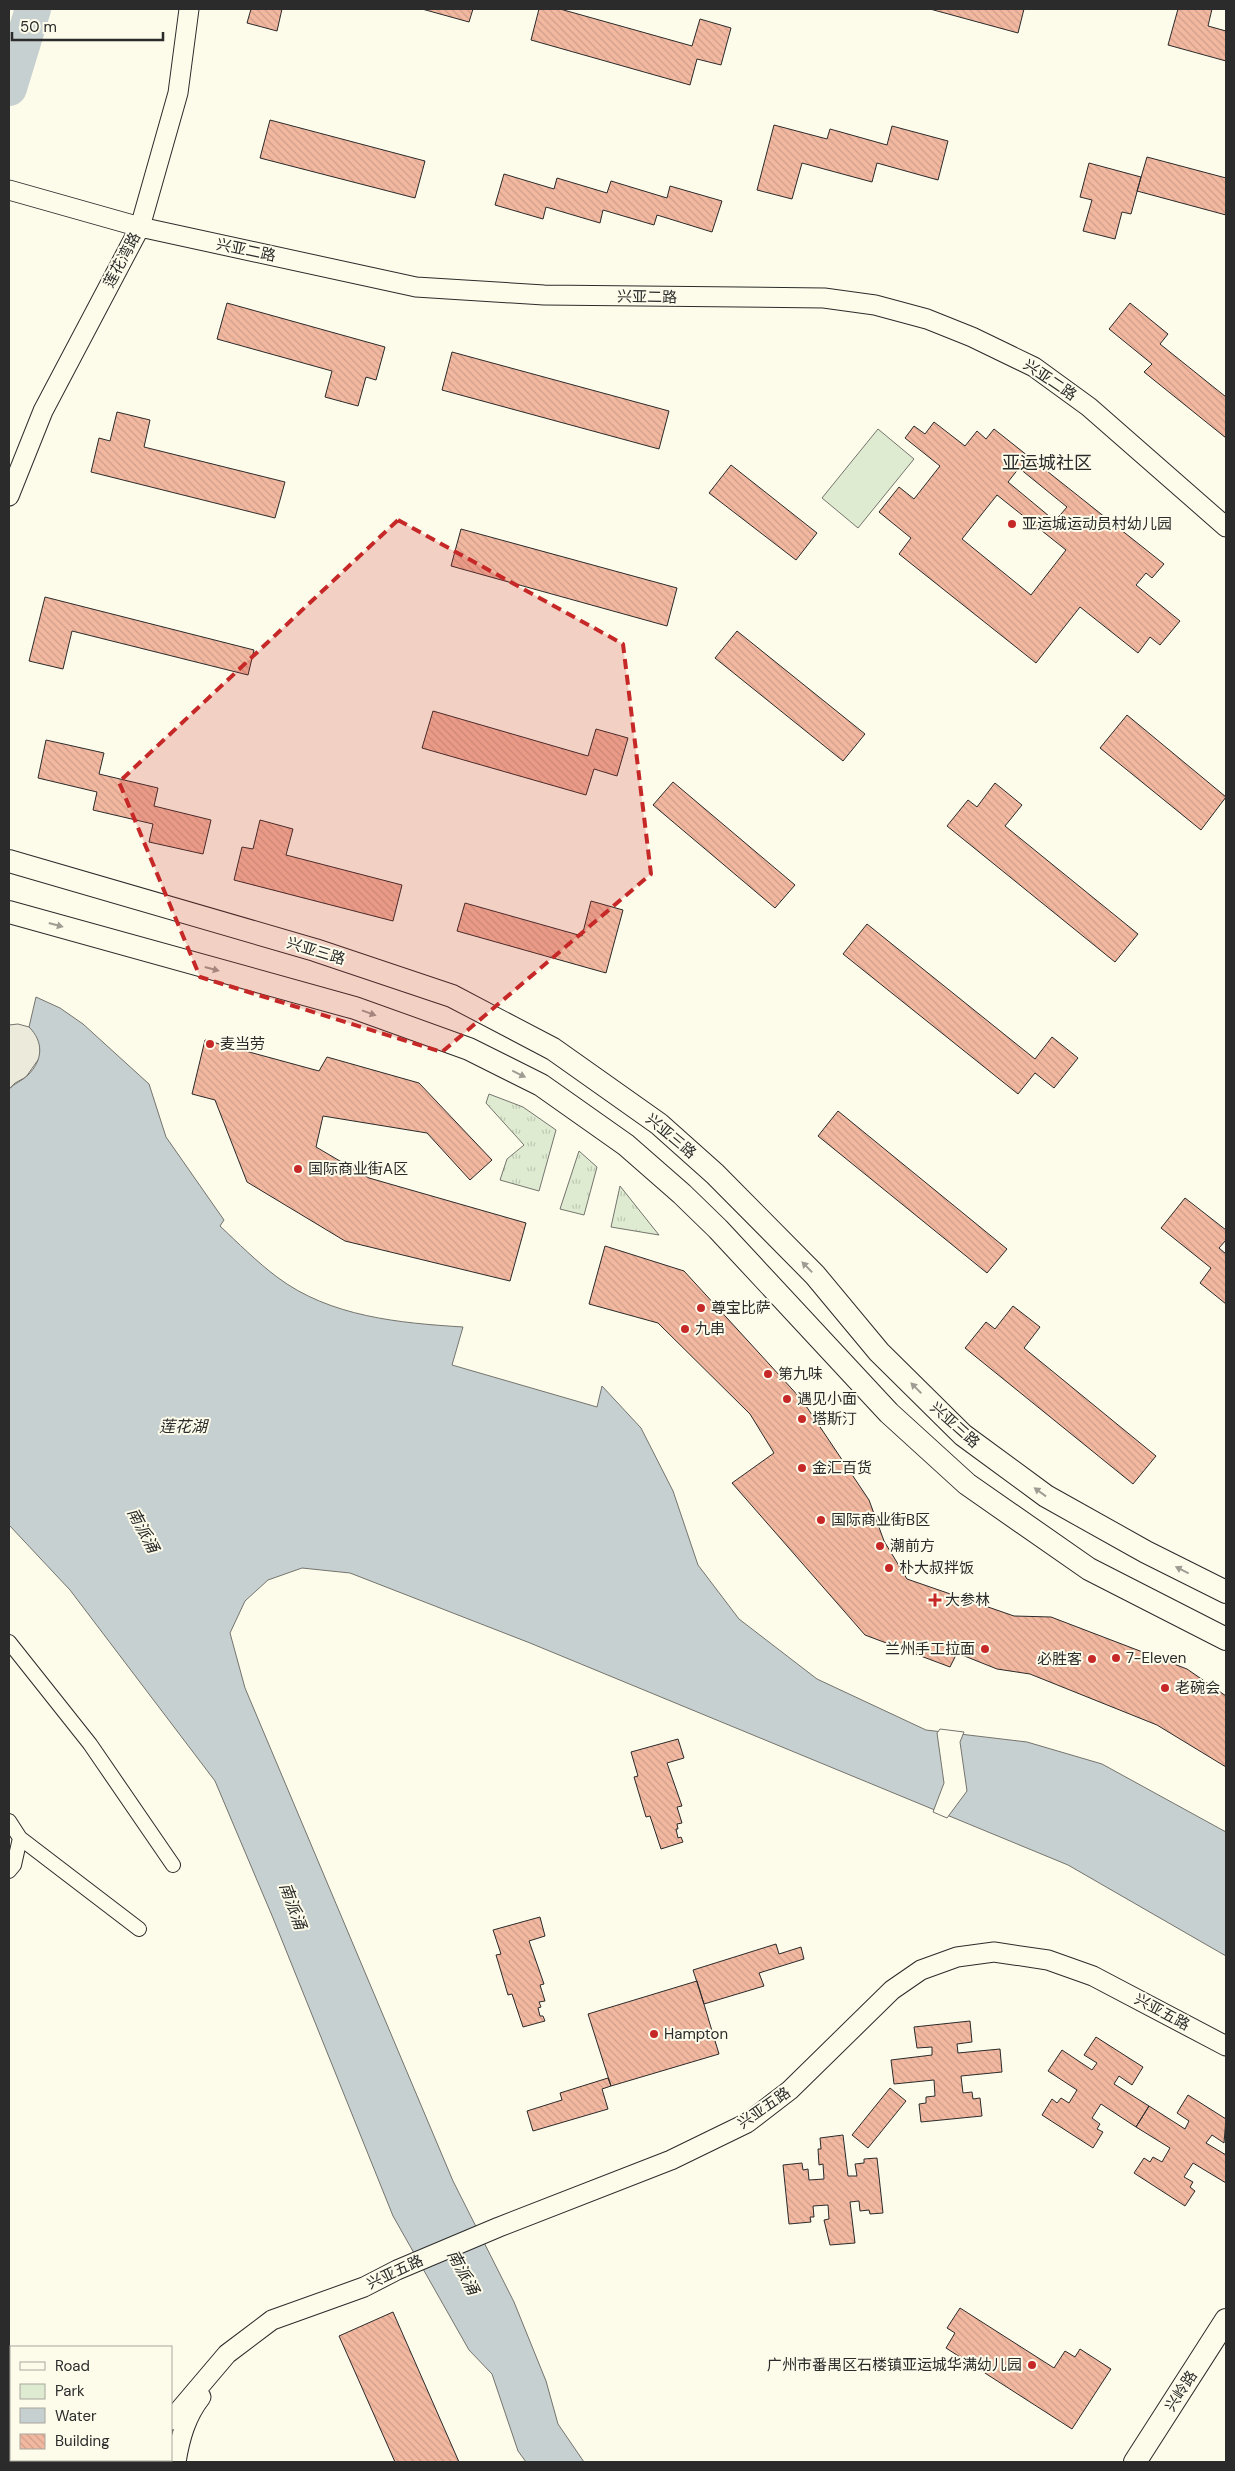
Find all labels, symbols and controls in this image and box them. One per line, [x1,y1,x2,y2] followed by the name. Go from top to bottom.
[12,10,164,42] scale bar
[20,17,57,37] text: 50 m
[99,229,145,291] street label: 莲花湾路
[215,234,277,266] street label: 兴亚二路
[617,286,677,308] street label: 兴亚二路
[1020,355,1080,405] street label: 兴亚二路
[1002,451,1092,475] district label: 亚运城社区
[1022,514,1172,534] place label: 亚运城运动员村幼儿园
[1006,518,1018,530] marker: 亚运城运动员村幼儿园
[48,922,63,930] one-way arrow
[284,933,348,969] street label: 兴亚三路
[205,965,220,973] one-way arrow
[361,1010,376,1017] one-way arrow
[220,1034,265,1054] place label: 麦当劳
[204,1038,216,1050] marker: 麦当劳
[512,1070,526,1078] one-way arrow
[642,1109,700,1163] street label: 兴亚三路
[308,1159,408,1179] place label: 国际商业街A区
[292,1163,304,1175] marker: 国际商业街A区
[801,1262,813,1274] one-way arrow
[711,1298,771,1318] place label: 尊宝比萨
[695,1302,707,1314] marker: 尊宝比萨
[695,1319,725,1339] place label: 九串
[679,1323,691,1335] marker: 九串
[778,1364,823,1384] place label: 第九味
[762,1368,774,1380] marker: 第九味
[910,1382,922,1394] one-way arrow
[797,1389,857,1409] place label: 遇见小面
[781,1393,793,1405] marker: 遇见小面
[926,1397,984,1453] street label: 兴亚三路
[812,1409,857,1429] place label: 塔斯汀
[796,1413,808,1425] marker: 塔斯汀
[159,1416,210,1437] water label: 莲花湖
[812,1458,872,1478] place label: 金汇百货
[796,1462,808,1474] marker: 金汇百货
[1033,1487,1047,1497] one-way arrow
[122,1504,164,1558] water label: 南派涌
[831,1510,930,1530] place label: 国际商业街B区
[815,1514,827,1526] marker: 国际商业街B区
[890,1536,935,1556] place label: 潮前方
[874,1540,886,1552] marker: 潮前方
[899,1558,974,1578] place label: 朴大叔拌饭
[883,1562,895,1574] marker: 朴大叔拌饭
[1175,1566,1190,1575] one-way arrow
[945,1590,990,1610] place label: 大参林
[929,1594,941,1606] marker: 大参林
[885,1639,975,1659] place label: 兰州手工拉面
[979,1643,991,1655] marker: 兰州手工拉面
[1126,1648,1186,1668] place label: 7-Eleven
[1037,1649,1082,1669] place label: 必胜客
[1110,1652,1122,1664] marker: 7-Eleven
[1086,1653,1098,1665] marker: 必胜客
[1175,1678,1220,1698] place label: 老碗会
[1159,1682,1171,1694] marker: 老碗会
[275,1880,312,1934] water label: 南派涌
[1131,1989,1193,2035] street label: 兴亚五路
[664,2024,728,2044] place label: Hampton
[648,2028,660,2040] marker: Hampton
[734,2083,794,2133] street label: 兴亚五路
[442,2246,484,2300] water label: 南派涌
[364,2250,426,2294] street label: 兴亚五路
[10,2346,172,2461] legend
[767,2355,1022,2375] place label: 广州市番禺区石楼镇亚运城华满幼儿园
[55,2356,90,2376] text: Road
[1026,2359,1038,2371] marker: 广州市番禺区石楼镇亚运城华满幼儿园
[1160,2367,1202,2415] street label: 兴岭路
[55,2381,85,2401] text: Park
[55,2406,97,2426] text: Water
[55,2431,110,2451] text: Building

